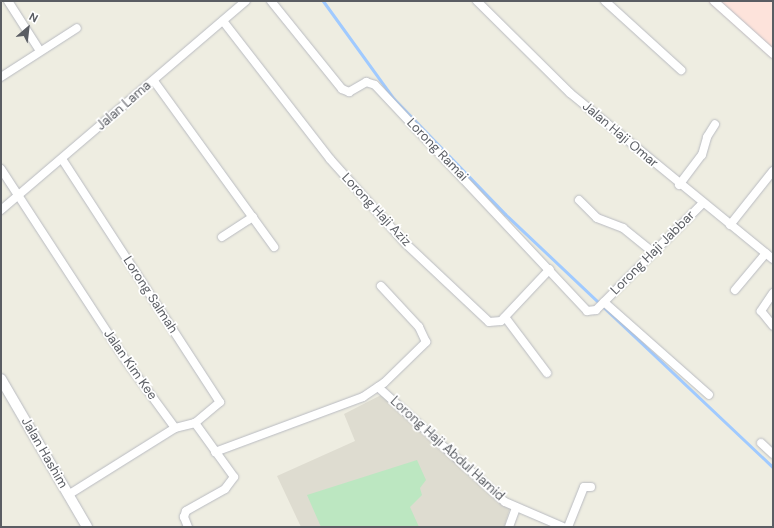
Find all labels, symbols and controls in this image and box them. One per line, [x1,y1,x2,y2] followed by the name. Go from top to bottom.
[8,8,48,48] north arrow
[27,9,40,25] text: N
[94,78,154,134] street label: Jalan Lama
[579,99,661,171] street label: Jalan Haji Omar
[403,115,471,185] street label: Lorong Ramai
[338,170,414,250] street label: Lorong Haji Aziz
[608,208,698,298] street label: Lorong Haji Jabbar
[119,254,181,336] street label: Lorong Salmah
[100,327,160,403] street label: Jalan Kim Kee
[387,394,507,504] street label: Lorong Haji Abdul Hamid
[17,415,71,491] street label: Jalan Hashim

